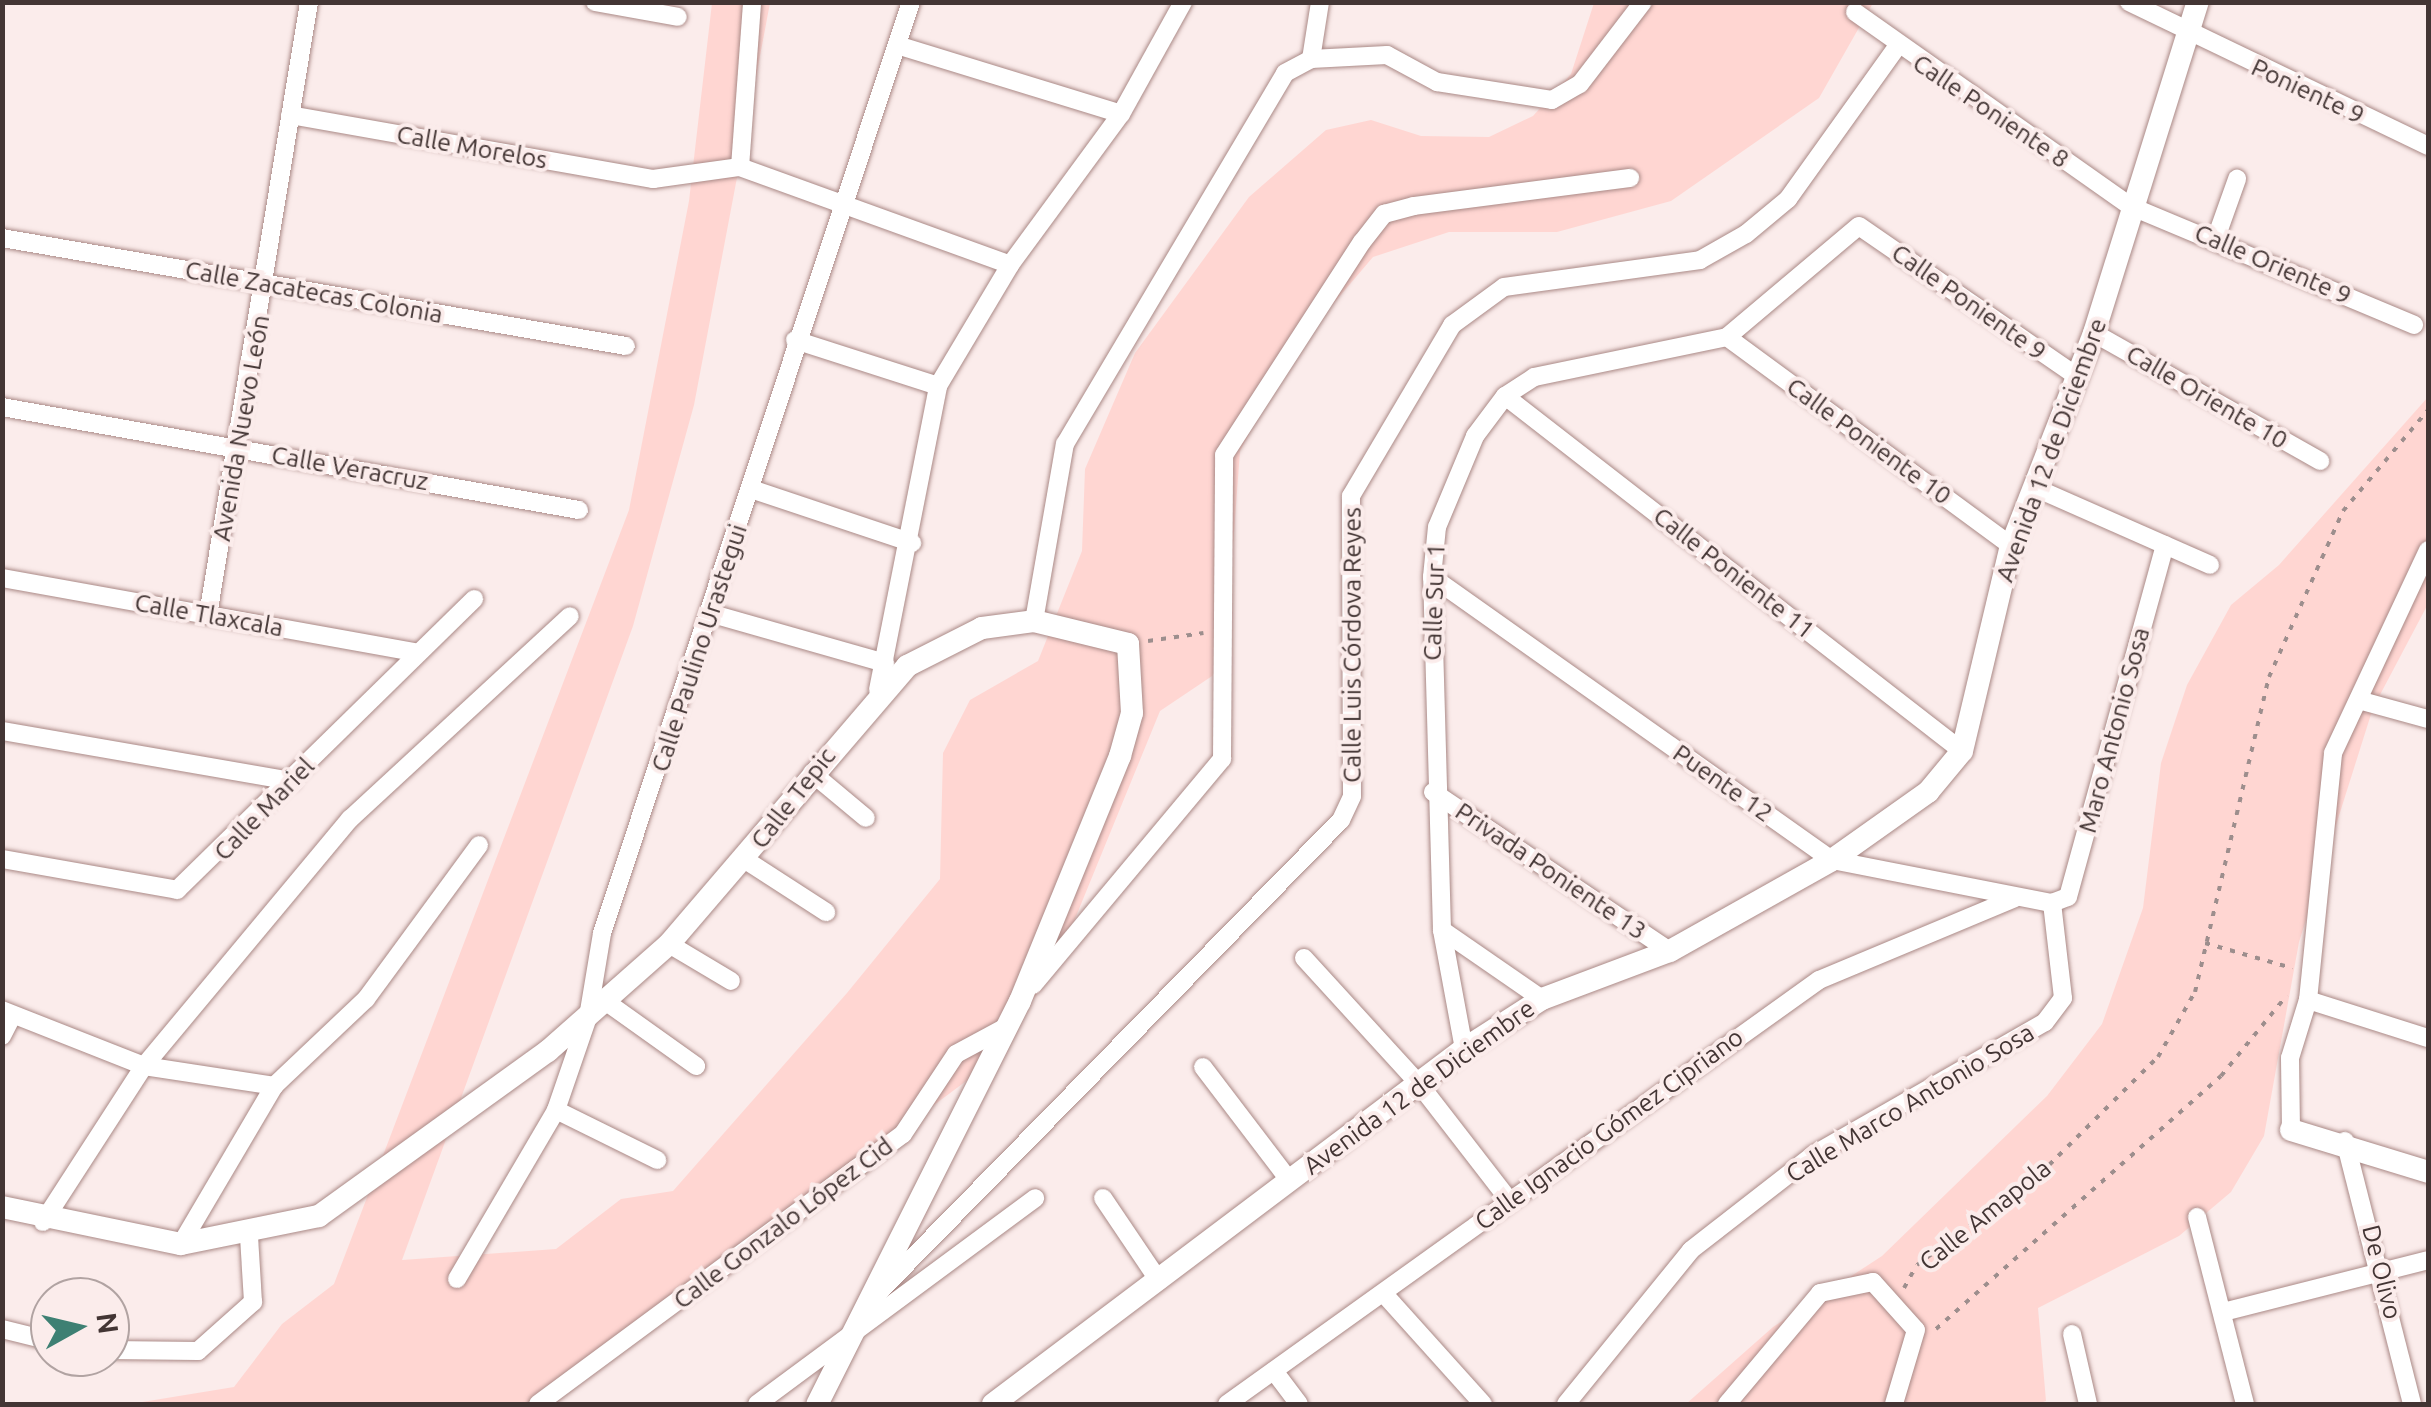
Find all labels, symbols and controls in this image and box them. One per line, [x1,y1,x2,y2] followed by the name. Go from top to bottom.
[1907,48,2075,174] street label: Calle Poniente 8
[2247,52,2369,130] street label: Poniente 9
[394,119,550,175] street label: Calle Morelos
[2190,218,2356,310] street label: Calle Oriente 9
[1886,238,2052,366] street label: Calle Poniente 9
[183,255,445,329] street label: Calle Zacatecas Colonia
[206,312,276,544] street label: Avenida Nuevo León
[1989,314,2113,586] street label: Avenida 12 de Diciembre
[2121,339,2293,455] street label: Calle Oriente 10
[1781,371,1957,511] street label: Calle Poniente 10
[269,439,431,497] street label: Calle Veracruz
[1648,501,1820,645] street label: Calle Poniente 11
[1337,507,1367,783] street label: Calle Luis Córdova Reyes
[645,520,753,776] street label: Calle Paulino Urastegui
[1417,543,1451,661] street label: Calle Sur 1
[132,587,286,643] street label: Calle Tlaxcala
[2072,624,2156,836] street label: Maro Antonio Sosa
[1667,738,1779,828] street label: Puente 12
[744,742,842,854] street label: Calle Tepic
[208,751,320,867] street label: Calle Mariel
[1450,796,1652,946] street label: Privada Poniente 13
[1298,993,1540,1181] street label: Avenida 12 de Diciembre
[1781,1017,2039,1189] street label: Calle Marco Antonio Sosa
[1469,1022,1749,1236] street label: Calle Ignacio Gómez Cipriano
[668,1131,898,1315] street label: Calle Gonzalo López Cid
[1913,1153,2057,1277] street label: Calle Amapola
[2356,1222,2408,1322] street label: De Olivo
[30,1277,130,1377] north arrow
[91,1311,125,1336] text: N

